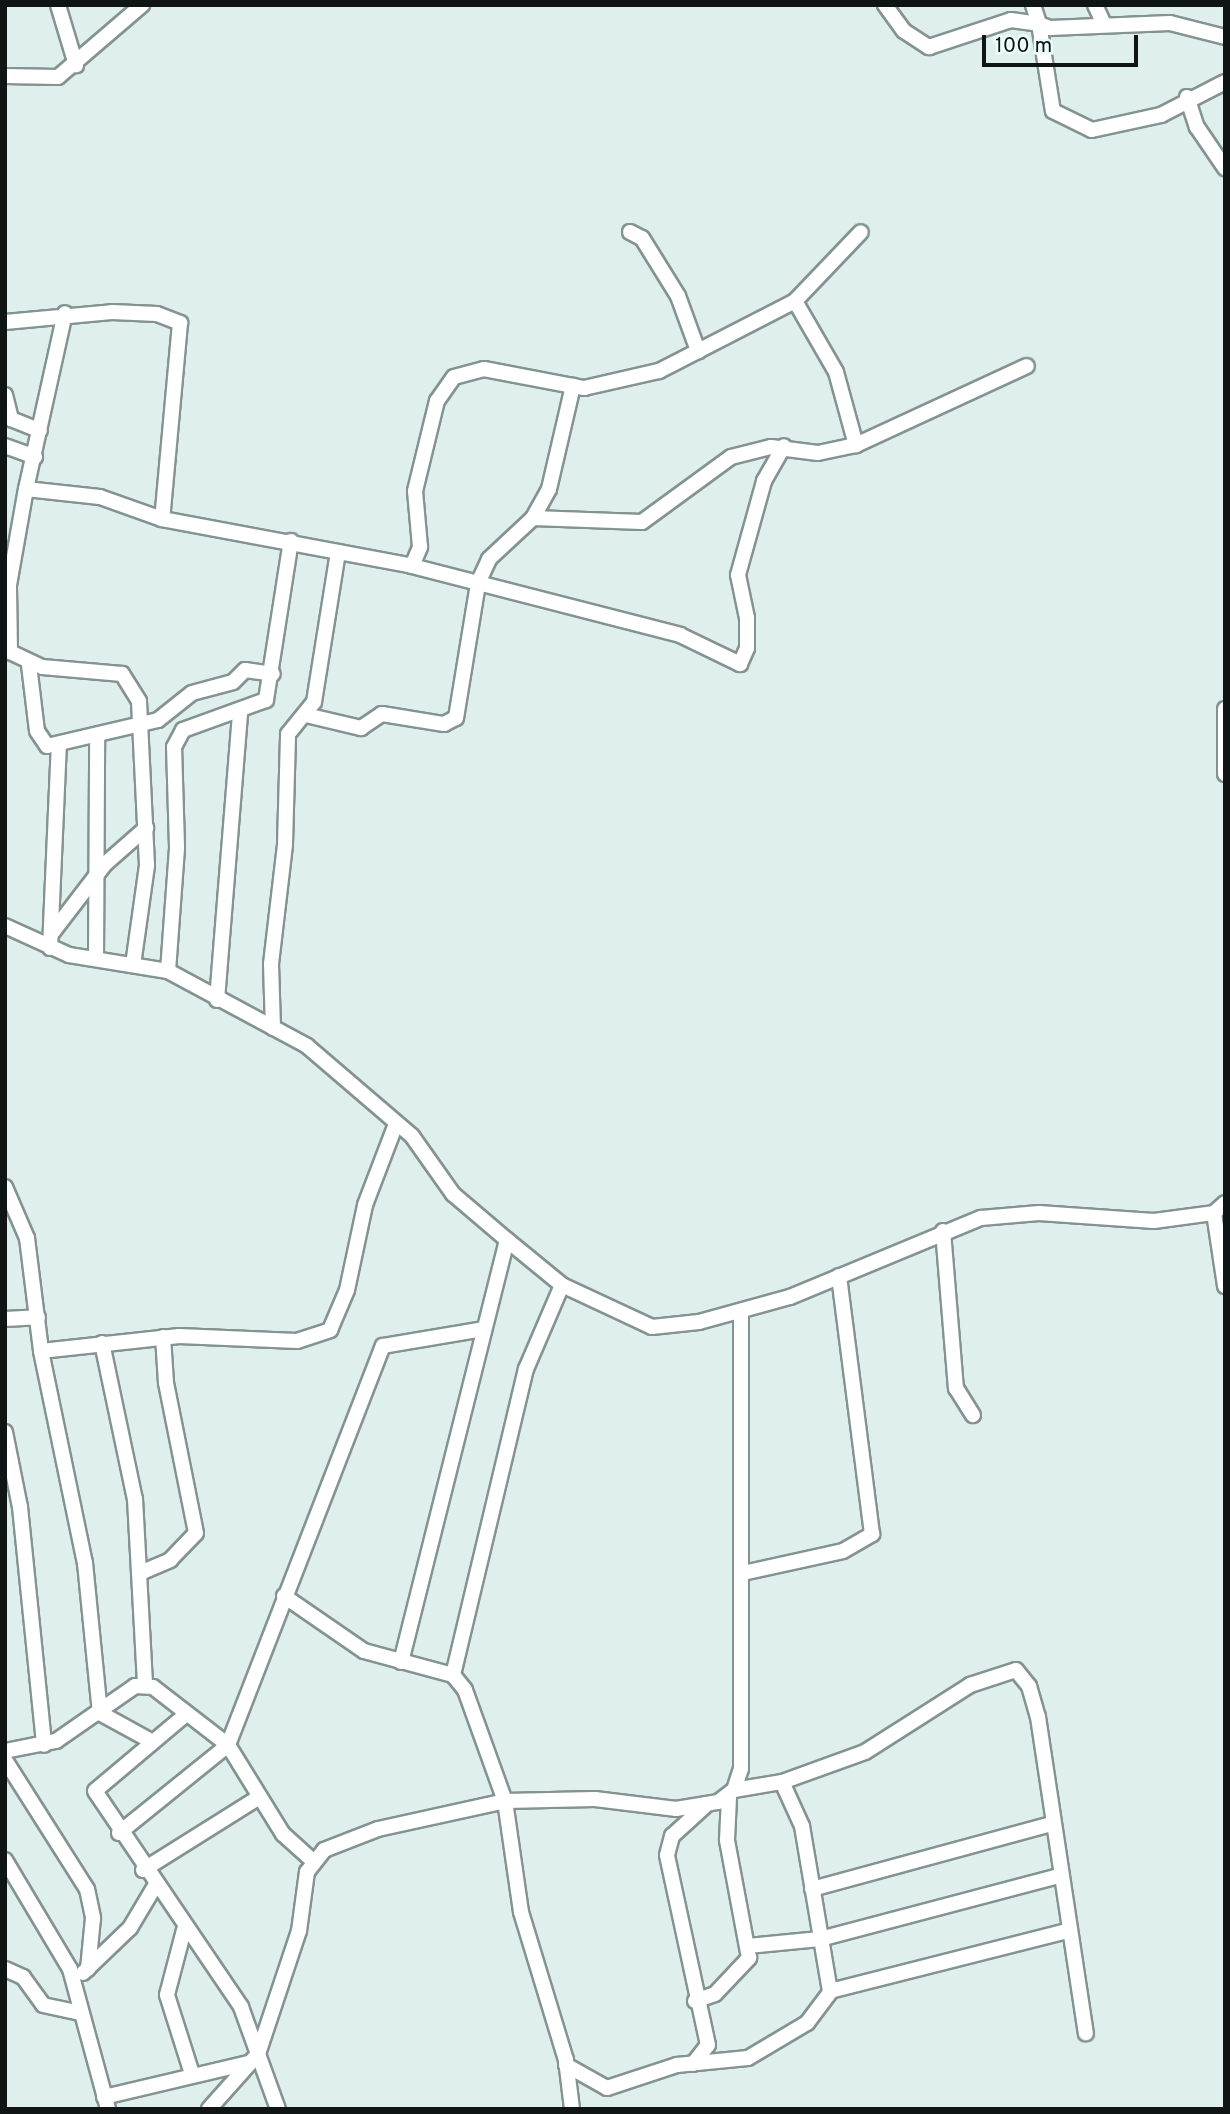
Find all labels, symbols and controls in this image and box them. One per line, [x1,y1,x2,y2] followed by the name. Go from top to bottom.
[985,21,1141,65] scale bar
[995,33,1052,60] text: 100 m

